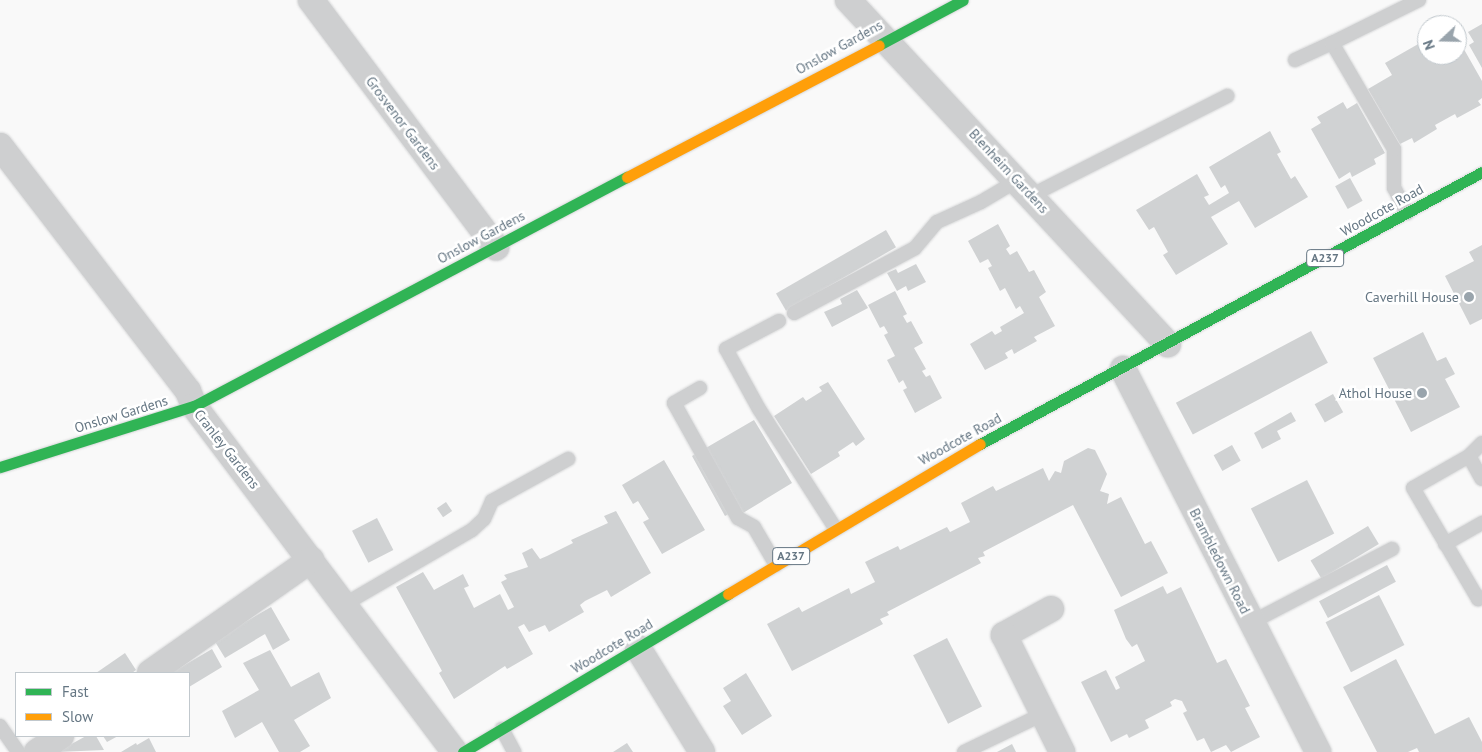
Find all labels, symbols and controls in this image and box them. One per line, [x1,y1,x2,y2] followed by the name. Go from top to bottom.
[1417,15,1467,65] north arrow
[792,16,886,78] street label: Onslow Gardens
[1419,38,1439,53] text: N
[362,73,444,173] street label: Grosvenor Gardens
[966,125,1052,217] street label: Blenheim Gardens
[1338,180,1426,240] street label: Woodcote Road
[434,207,528,267] street label: Onslow Gardens
[1305,248,1345,268] road number: A237
[1365,289,1459,305] place label: Caverhill House
[1463,291,1475,303] marker: Caverhill House
[1339,385,1412,401] place label: Athol House
[1416,387,1428,399] marker: Athol House
[72,392,170,436] street label: Onslow Gardens
[191,406,263,492] street label: Cranley Gardens
[916,409,1004,469] street label: Woodcote Road
[1186,505,1254,617] street label: Brambledown Road
[771,546,811,566] road number: A237
[568,615,656,677] street label: Woodcote Road
[15,672,190,737] legend
[62,682,89,701] text: Fast
[62,707,93,726] text: Slow

